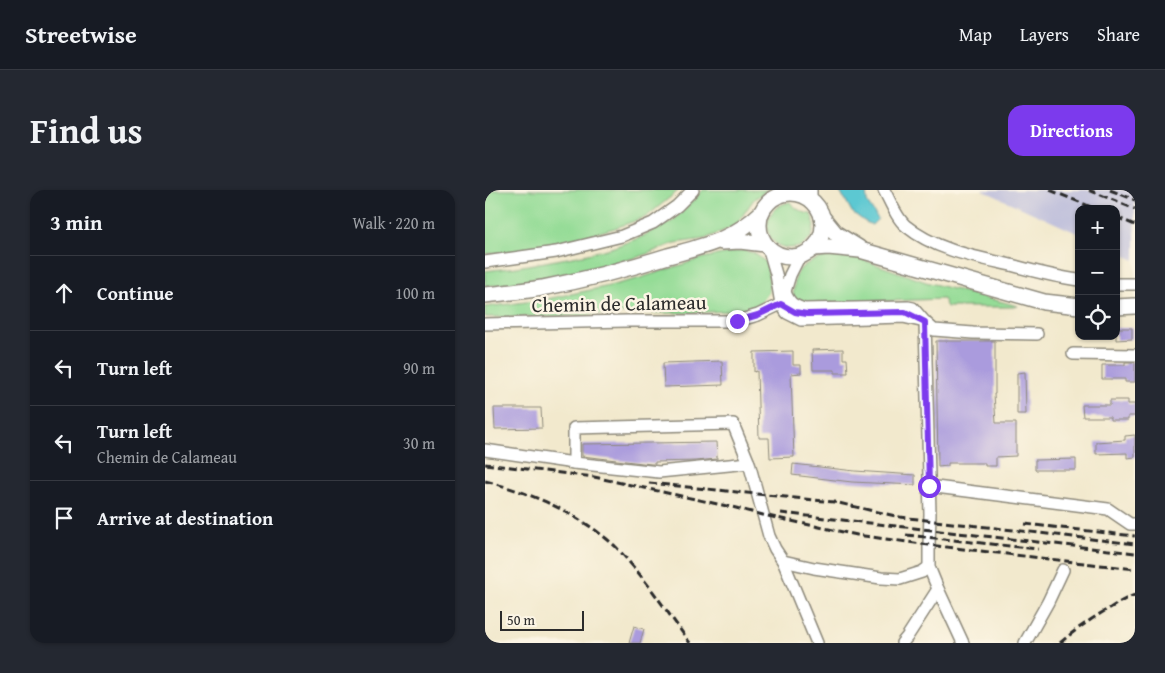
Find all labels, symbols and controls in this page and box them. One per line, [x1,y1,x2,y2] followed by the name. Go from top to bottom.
[25,17,137,52] text: Streetwise
[959,21,992,48] text: Map
[1020,21,1069,48] text: Layers
[1097,21,1140,48] text: Share
[30,105,143,156] text: Find us
[1008,105,1135,156] button: Directions
[1075,205,1120,340] map controls
[1075,205,1120,250] button: +
[50,207,102,238] text: 3 min
[352,211,435,235] text: Walk · 220 m
[1075,250,1120,295] button: −
[50,279,78,307] icon: ahead
[97,279,174,307] text: Continue
[395,281,435,305] text: 100 m
[531,287,707,319] street label: Chemin de Calameau
[1075,295,1120,340] button: locate
[726,310,749,333] route end
[50,354,78,382] icon: left
[97,354,172,382] text: Turn left
[403,356,435,380] text: 90 m
[97,417,172,445] text: Turn left
[50,429,78,457] icon: left
[403,431,435,455] text: 30 m
[97,445,237,469] text: Chemin de Calameau
[918,475,941,498] route start
[50,504,78,532] icon: arrive
[97,504,273,532] text: Arrive at destination
[500,608,584,631] scale bar
[507,610,535,630] text: 50 m

